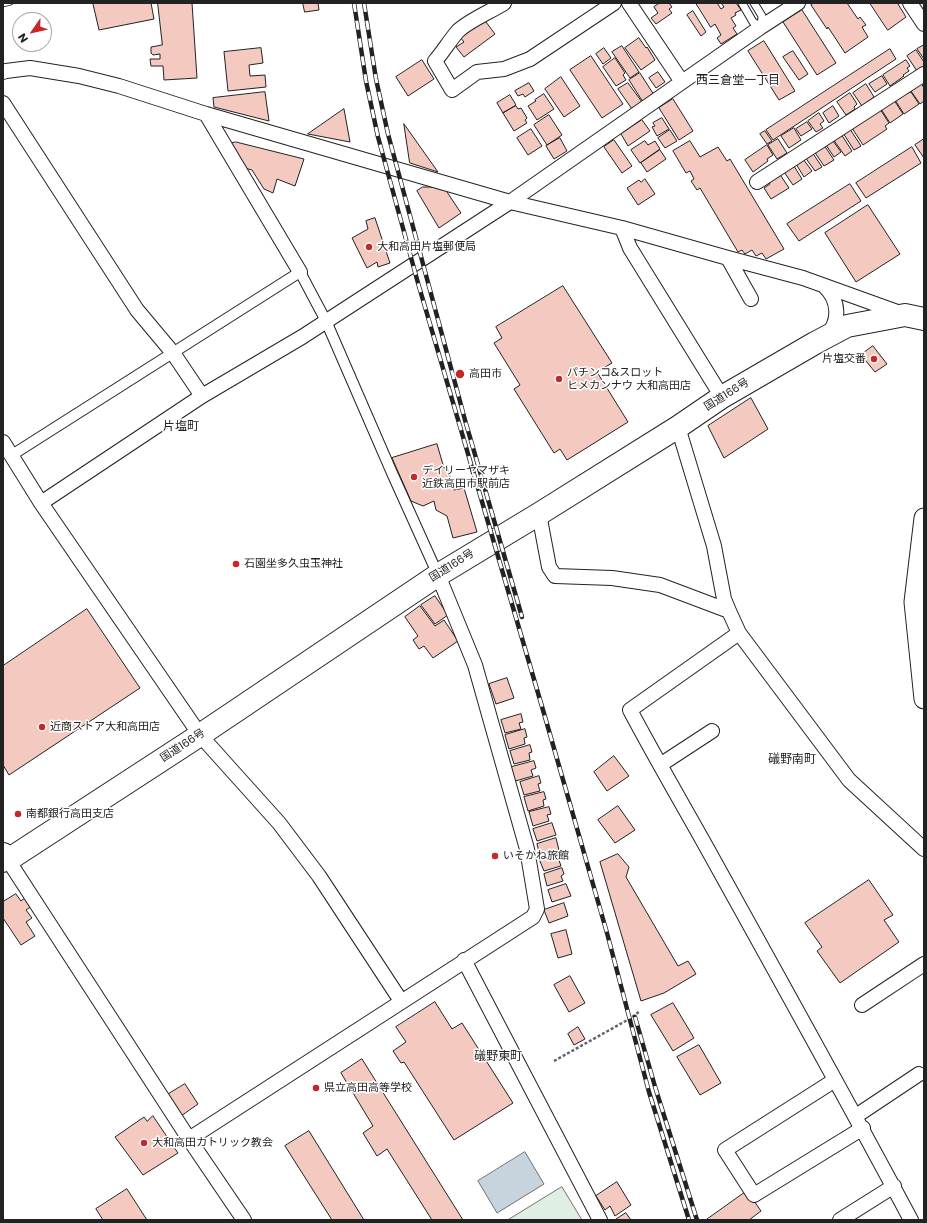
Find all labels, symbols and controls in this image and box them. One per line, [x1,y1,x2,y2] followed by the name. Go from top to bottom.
[12,12,52,52] north arrow
[14,30,32,46] text: N
[696,74,780,88] district label: 西三倉堂一丁目
[377,240,476,254] place label: 大和高田片塩郵便局
[364,242,374,252] marker: 大和高田片塩郵便局
[822,352,866,366] place label: 片塩交番
[869,354,879,364] marker: 片塩交番
[567,366,691,392] place label: パチンコ&スロット ヒメカンナウ 大和高田店
[469,367,502,381] place label: 高田市
[454,368,466,380] marker: 高田市
[554,374,564,384] marker: パチンコ&スロット ヒメカンナウ 大和高田店
[702,376,752,414] street label: 国道166号
[163,420,199,434] district label: 片塩町
[422,464,510,490] place label: デイリーヤマザキ 近鉄高田市駅前店
[409,472,419,482] marker: デイリーヤマザキ 近鉄高田市駅前店
[427,547,477,585] street label: 国道166号
[244,557,343,571] place label: 石園坐多久虫玉神社
[231,559,241,569] marker: 石園坐多久虫玉神社
[50,720,160,734] place label: 近商ストア大和高田店
[37,722,47,732] marker: 近商ストア大和高田店
[158,727,208,765] street label: 国道166号
[768,753,816,767] district label: 礒野南町
[26,807,114,821] place label: 南都銀行高田支店
[13,809,23,819] marker: 南都銀行高田支店
[503,849,569,863] place label: いそかね旅館
[490,851,500,861] marker: いそかね旅館
[474,1050,522,1064] district label: 礒野東町
[324,1081,412,1095] place label: 県立高田高等学校
[311,1083,321,1093] marker: 県立高田高等学校
[152,1136,273,1150] place label: 大和高田カトリック教会
[139,1138,149,1148] marker: 大和高田カトリック教会

